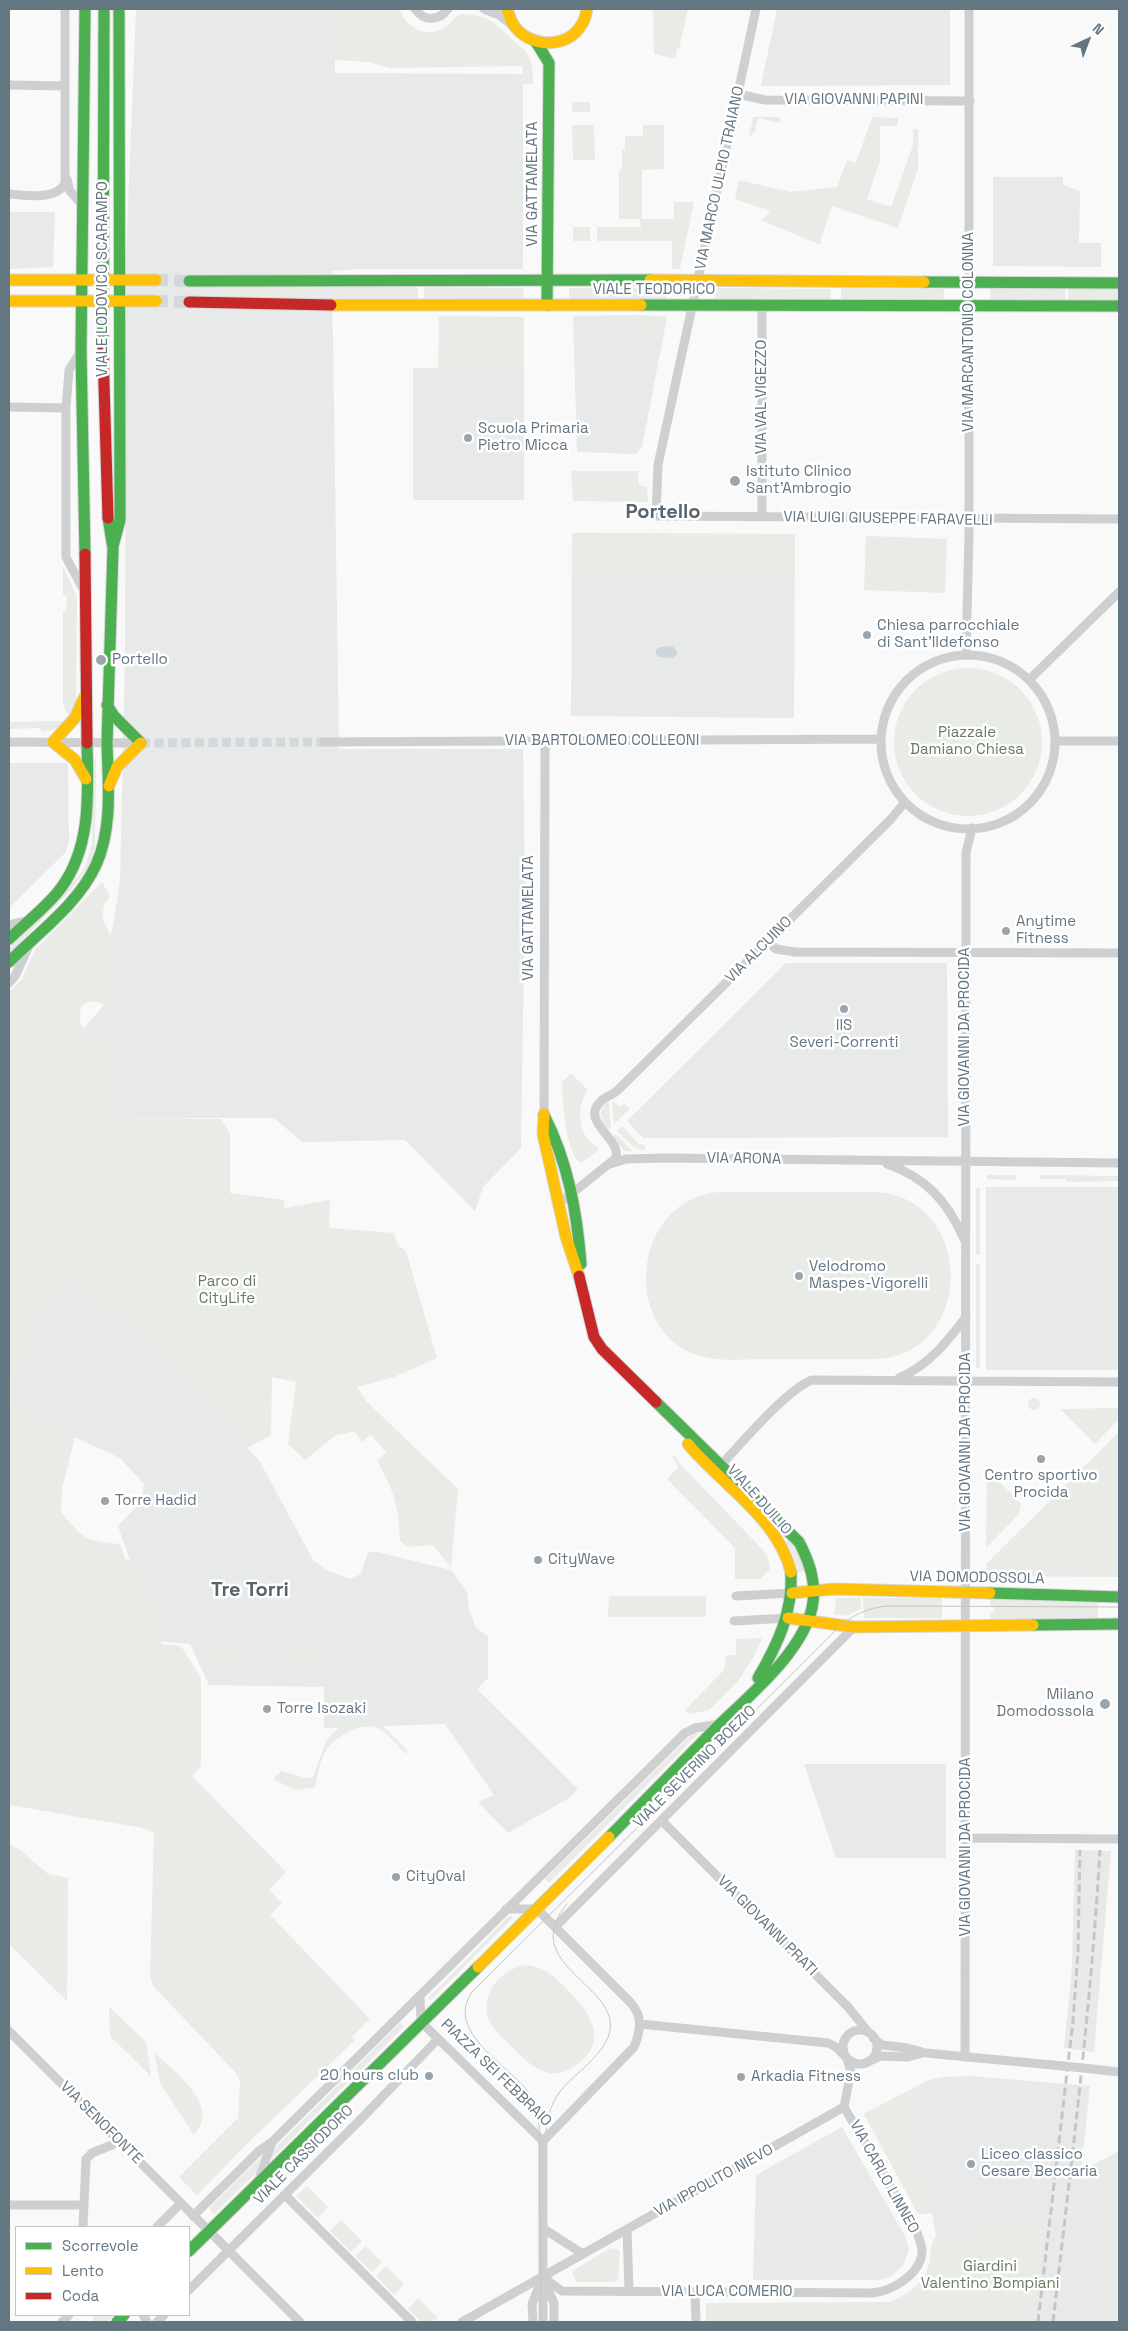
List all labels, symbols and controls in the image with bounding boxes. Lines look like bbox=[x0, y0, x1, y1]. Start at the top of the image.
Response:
north arrow bbox=[1063, 15, 1113, 65]
text: N bbox=[1089, 19, 1108, 39]
street label: VIA MARCO ULPIO TRAIANO bbox=[692, 85, 748, 271]
street label: VIA GIOVANNI PAPINI bbox=[785, 91, 923, 109]
street label: VIA GATTAMELATA bbox=[524, 121, 542, 247]
street label: VIALE LODOVICO SCARAMPO bbox=[94, 181, 112, 377]
street label: VIA MARCANTONIO COLONNA bbox=[960, 232, 978, 432]
street label: VIALE TEODORICO bbox=[593, 281, 715, 299]
street label: VIA VAL VIGEZZO bbox=[753, 340, 771, 454]
place label: Scuola Primaria Pietro Micca bbox=[478, 420, 589, 455]
marker: Scuola Primaria Pietro Micca bbox=[462, 432, 474, 444]
place label: Istituto Clinico Sant'Ambrogio bbox=[746, 463, 852, 498]
marker: Istituto Clinico Sant'Ambrogio bbox=[728, 474, 742, 488]
district label: Portello bbox=[625, 501, 701, 525]
street label: VIA LUIGI GIUSEPPE FARAVELLI bbox=[783, 508, 993, 530]
place label: Chiesa parrocchiale di Sant'Ildefonso bbox=[877, 617, 1019, 652]
marker: Chiesa parrocchiale di Sant'Ildefonso bbox=[861, 629, 873, 641]
place label: Portello bbox=[112, 651, 168, 669]
marker: Portello bbox=[94, 653, 108, 667]
park label: Piazzale Damiano Chiesa bbox=[910, 724, 1024, 759]
street label: VIA BARTOLOMEO COLLEONI bbox=[505, 732, 699, 750]
street label: VIA GATTAMELATA bbox=[520, 855, 538, 981]
street label: VIA ALCUINO bbox=[722, 913, 796, 987]
place label: Anytime Fitness bbox=[1016, 913, 1076, 948]
marker: Anytime Fitness bbox=[1000, 925, 1012, 937]
street label: VIA GIOVANNI DA PROCIDA bbox=[956, 947, 974, 1127]
marker: IIS Severi-Correnti bbox=[838, 1003, 850, 1015]
place label: IIS Severi-Correnti bbox=[790, 1017, 898, 1052]
street label: VIA ARONA bbox=[707, 1149, 781, 1169]
place label: Velodromo Maspes-Vigorelli bbox=[809, 1258, 928, 1293]
marker: Velodromo Maspes-Vigorelli bbox=[793, 1270, 805, 1282]
park label: Parco di CityLife bbox=[198, 1273, 256, 1308]
street label: VIA GIOVANNI DA PROCIDA bbox=[957, 1352, 975, 1532]
marker: Centro sportivo Procida bbox=[1035, 1453, 1047, 1465]
street label: VIALE DUILIO bbox=[723, 1461, 795, 1539]
place label: Centro sportivo Procida bbox=[984, 1467, 1098, 1502]
place label: Torre Hadid bbox=[115, 1492, 197, 1510]
marker: Torre Hadid bbox=[99, 1495, 111, 1507]
place label: CityWave bbox=[548, 1551, 615, 1569]
marker: CityWave bbox=[532, 1554, 544, 1566]
street label: VIA DOMODOSSOLA bbox=[909, 1568, 1045, 1588]
district label: Tre Torri bbox=[211, 1579, 289, 1603]
place label: Milano Domodossola bbox=[996, 1686, 1094, 1721]
marker: Milano Domodossola bbox=[1098, 1697, 1112, 1711]
place label: Torre Isozaki bbox=[277, 1700, 366, 1718]
street label: VIALE SEVERINO BOEZIO bbox=[630, 1702, 760, 1832]
marker: Torre Isozaki bbox=[261, 1703, 273, 1715]
street label: VIA GIOVANNI DA PROCIDA bbox=[957, 1757, 975, 1937]
place label: CityOval bbox=[406, 1868, 466, 1886]
marker: CityOval bbox=[390, 1871, 402, 1883]
street label: VIA GIOVANNI PRATI bbox=[713, 1872, 821, 1980]
street label: PIAZZA SEI FEBBRAIO bbox=[437, 2016, 555, 2130]
place label: 20 hours club bbox=[320, 2067, 419, 2085]
place label: Arkadia Fitness bbox=[751, 2068, 861, 2086]
marker: 20 hours club bbox=[423, 2070, 435, 2082]
marker: Arkadia Fitness bbox=[735, 2071, 747, 2083]
street label: VIA SENOFONTE bbox=[56, 2078, 146, 2168]
street label: VIALE CASSIODORO bbox=[251, 2102, 357, 2208]
street label: VIA CARLO LINNEO bbox=[845, 2117, 923, 2237]
street label: VIA IPPOLITO NIEVO bbox=[651, 2141, 777, 2221]
place label: Liceo classico Cesare Beccaria bbox=[981, 2146, 1097, 2181]
marker: Liceo classico Cesare Beccaria bbox=[965, 2158, 977, 2170]
legend bbox=[15, 2226, 190, 2316]
text: Scorrevole bbox=[62, 2236, 139, 2255]
park label: Giardini Valentino Bompiani bbox=[921, 2258, 1059, 2293]
text: Lento bbox=[62, 2261, 104, 2280]
street label: VIA LUCA COMERIO bbox=[661, 2283, 793, 2301]
text: Coda bbox=[62, 2286, 99, 2305]

